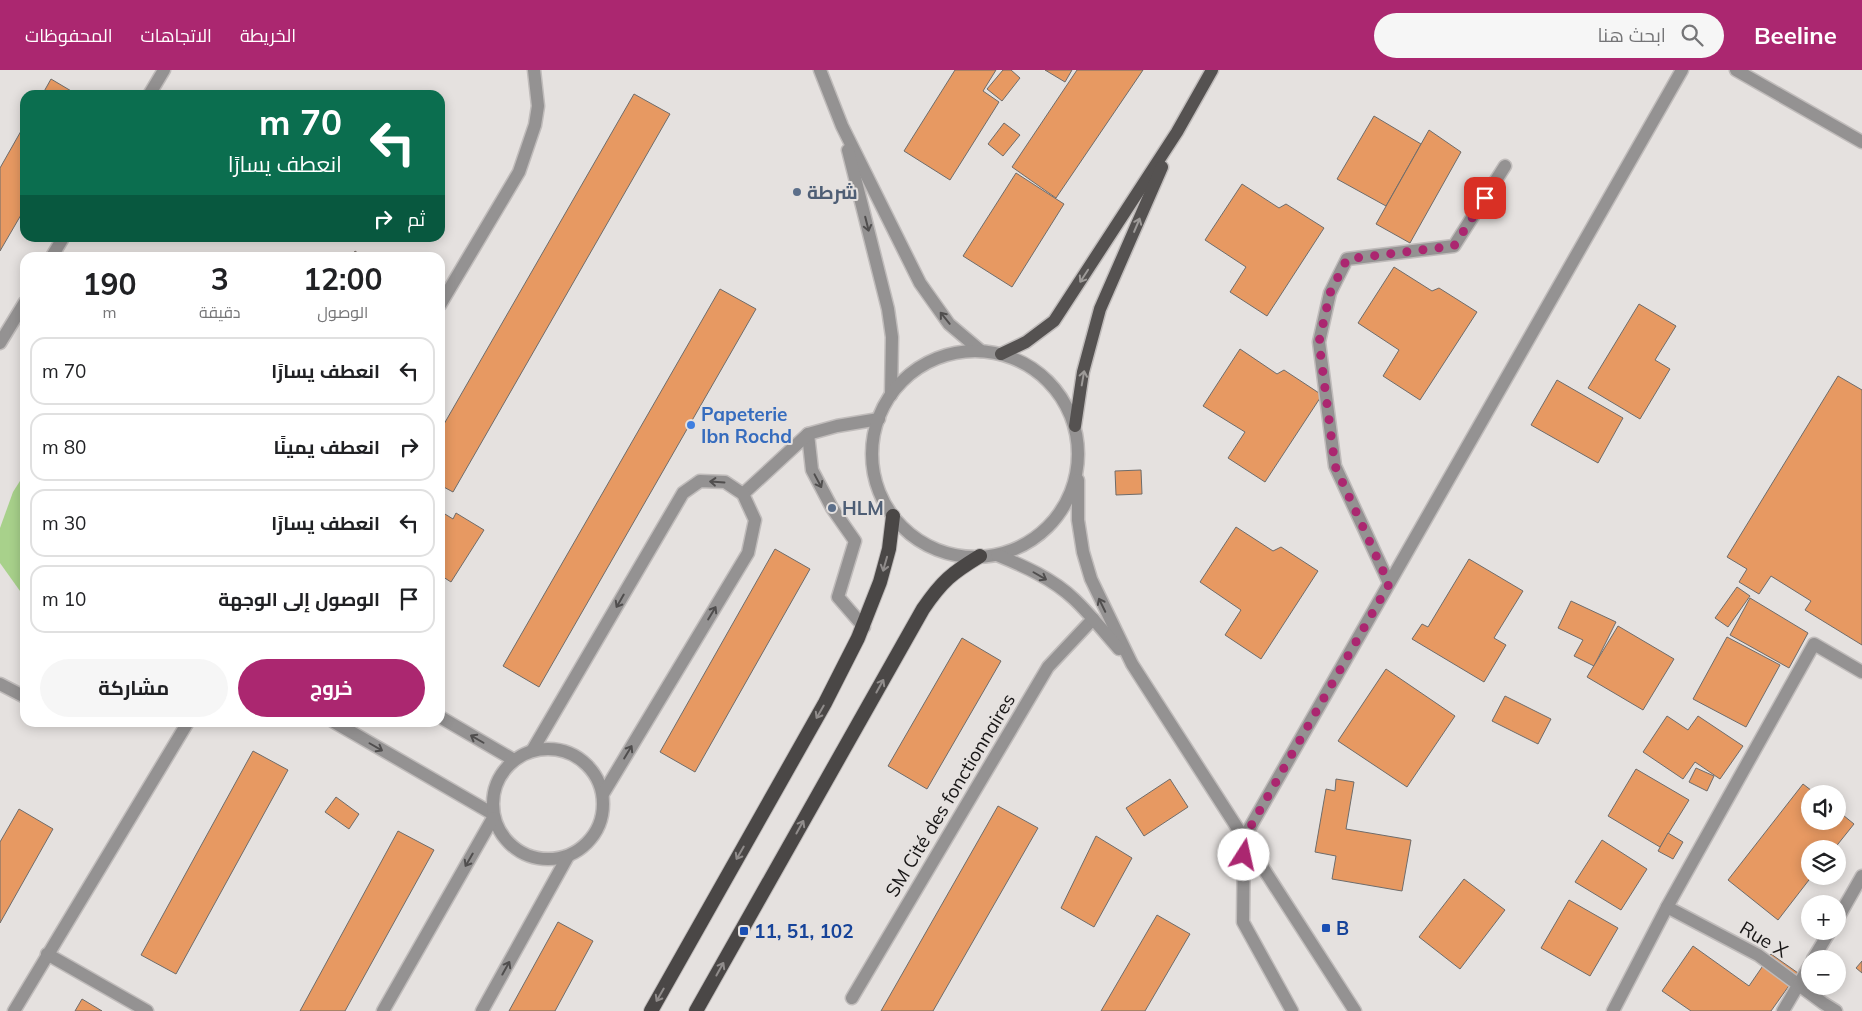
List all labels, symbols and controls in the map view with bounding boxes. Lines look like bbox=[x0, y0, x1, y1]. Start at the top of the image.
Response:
search box bbox=[1374, 13, 1724, 58]
text: Beeline bbox=[1754, 20, 1837, 50]
icon: search bbox=[1678, 21, 1706, 49]
text: ابحث هنا bbox=[1598, 23, 1666, 47]
text: المحفوظات bbox=[25, 24, 113, 47]
text: الاتجاهات bbox=[141, 24, 212, 47]
text: الخريطة bbox=[240, 24, 296, 47]
text: 70 m bbox=[259, 100, 342, 144]
icon: left bbox=[360, 110, 425, 175]
text: انعطف يسارًا bbox=[228, 150, 342, 178]
pin bbox=[1464, 177, 1506, 219]
place label: شرطة bbox=[807, 180, 858, 204]
icon: arrive bbox=[1471, 184, 1499, 212]
marker: شرطة bbox=[791, 186, 803, 198]
icon: right bbox=[369, 205, 397, 233]
text: ثم bbox=[407, 207, 425, 231]
one-way arrow bbox=[863, 216, 872, 232]
one-way arrow bbox=[1132, 218, 1142, 233]
text: 3 bbox=[211, 260, 229, 298]
text: 12:00 bbox=[303, 260, 383, 298]
text: 190 bbox=[83, 265, 137, 303]
one-way arrow bbox=[1079, 268, 1089, 282]
text: m bbox=[102, 302, 117, 322]
text: دقيقة bbox=[199, 302, 241, 322]
text: الوصول bbox=[317, 302, 368, 322]
one-way arrow bbox=[939, 311, 950, 324]
icon: left bbox=[395, 357, 423, 385]
text: 70 m bbox=[42, 359, 86, 383]
text: انعطف يسارًا bbox=[271, 359, 380, 383]
one-way arrow bbox=[1078, 370, 1088, 386]
place label: Papeterie Ibn Rochd bbox=[701, 402, 792, 448]
marker: Papeterie Ibn Rochd bbox=[685, 419, 697, 431]
icon: right bbox=[395, 433, 423, 461]
text: 80 m bbox=[42, 435, 86, 459]
text: انعطف يمينًا bbox=[274, 435, 380, 459]
one-way arrow bbox=[813, 474, 823, 489]
one-way arrow bbox=[709, 477, 725, 486]
place label: HLM bbox=[842, 496, 884, 520]
marker: HLM bbox=[826, 502, 838, 514]
icon: left bbox=[395, 509, 423, 537]
text: 30 m bbox=[42, 511, 86, 535]
text: انعطف يسارًا bbox=[271, 511, 380, 535]
one-way arrow bbox=[880, 555, 889, 571]
one-way arrow bbox=[1033, 572, 1047, 582]
icon: arrive bbox=[395, 585, 423, 613]
text: 10 m bbox=[42, 587, 86, 611]
text: الوصول إلى الوجهة bbox=[218, 587, 380, 611]
one-way arrow bbox=[614, 593, 624, 607]
one-way arrow bbox=[1097, 598, 1107, 613]
one-way arrow bbox=[707, 607, 717, 621]
button: مشاركة bbox=[40, 659, 228, 717]
button: خروج bbox=[238, 659, 425, 717]
one-way arrow bbox=[875, 678, 885, 693]
street label: SM Cité des fonctionnaires bbox=[880, 689, 1020, 901]
one-way arrow bbox=[815, 704, 824, 719]
one-way arrow bbox=[470, 733, 484, 743]
one-way arrow bbox=[369, 742, 383, 752]
one-way arrow bbox=[623, 746, 633, 760]
map controls bbox=[1801, 785, 1846, 995]
button: sound bbox=[1801, 785, 1846, 830]
one-way arrow bbox=[795, 820, 805, 835]
position arrow bbox=[1217, 828, 1269, 880]
button: layers bbox=[1801, 840, 1846, 885]
one-way arrow bbox=[735, 846, 745, 861]
one-way arrow bbox=[464, 852, 473, 867]
button: + bbox=[1801, 895, 1846, 940]
street label: Rue X bbox=[1736, 915, 1793, 963]
place label: B bbox=[1336, 916, 1349, 940]
place label: 11, 51, 102 bbox=[754, 919, 854, 943]
marker: B bbox=[1320, 922, 1332, 934]
marker: 11, 51, 102 bbox=[738, 925, 750, 937]
button: − bbox=[1801, 950, 1846, 995]
one-way arrow bbox=[715, 961, 725, 976]
one-way arrow bbox=[501, 962, 511, 976]
one-way arrow bbox=[654, 987, 664, 1001]

